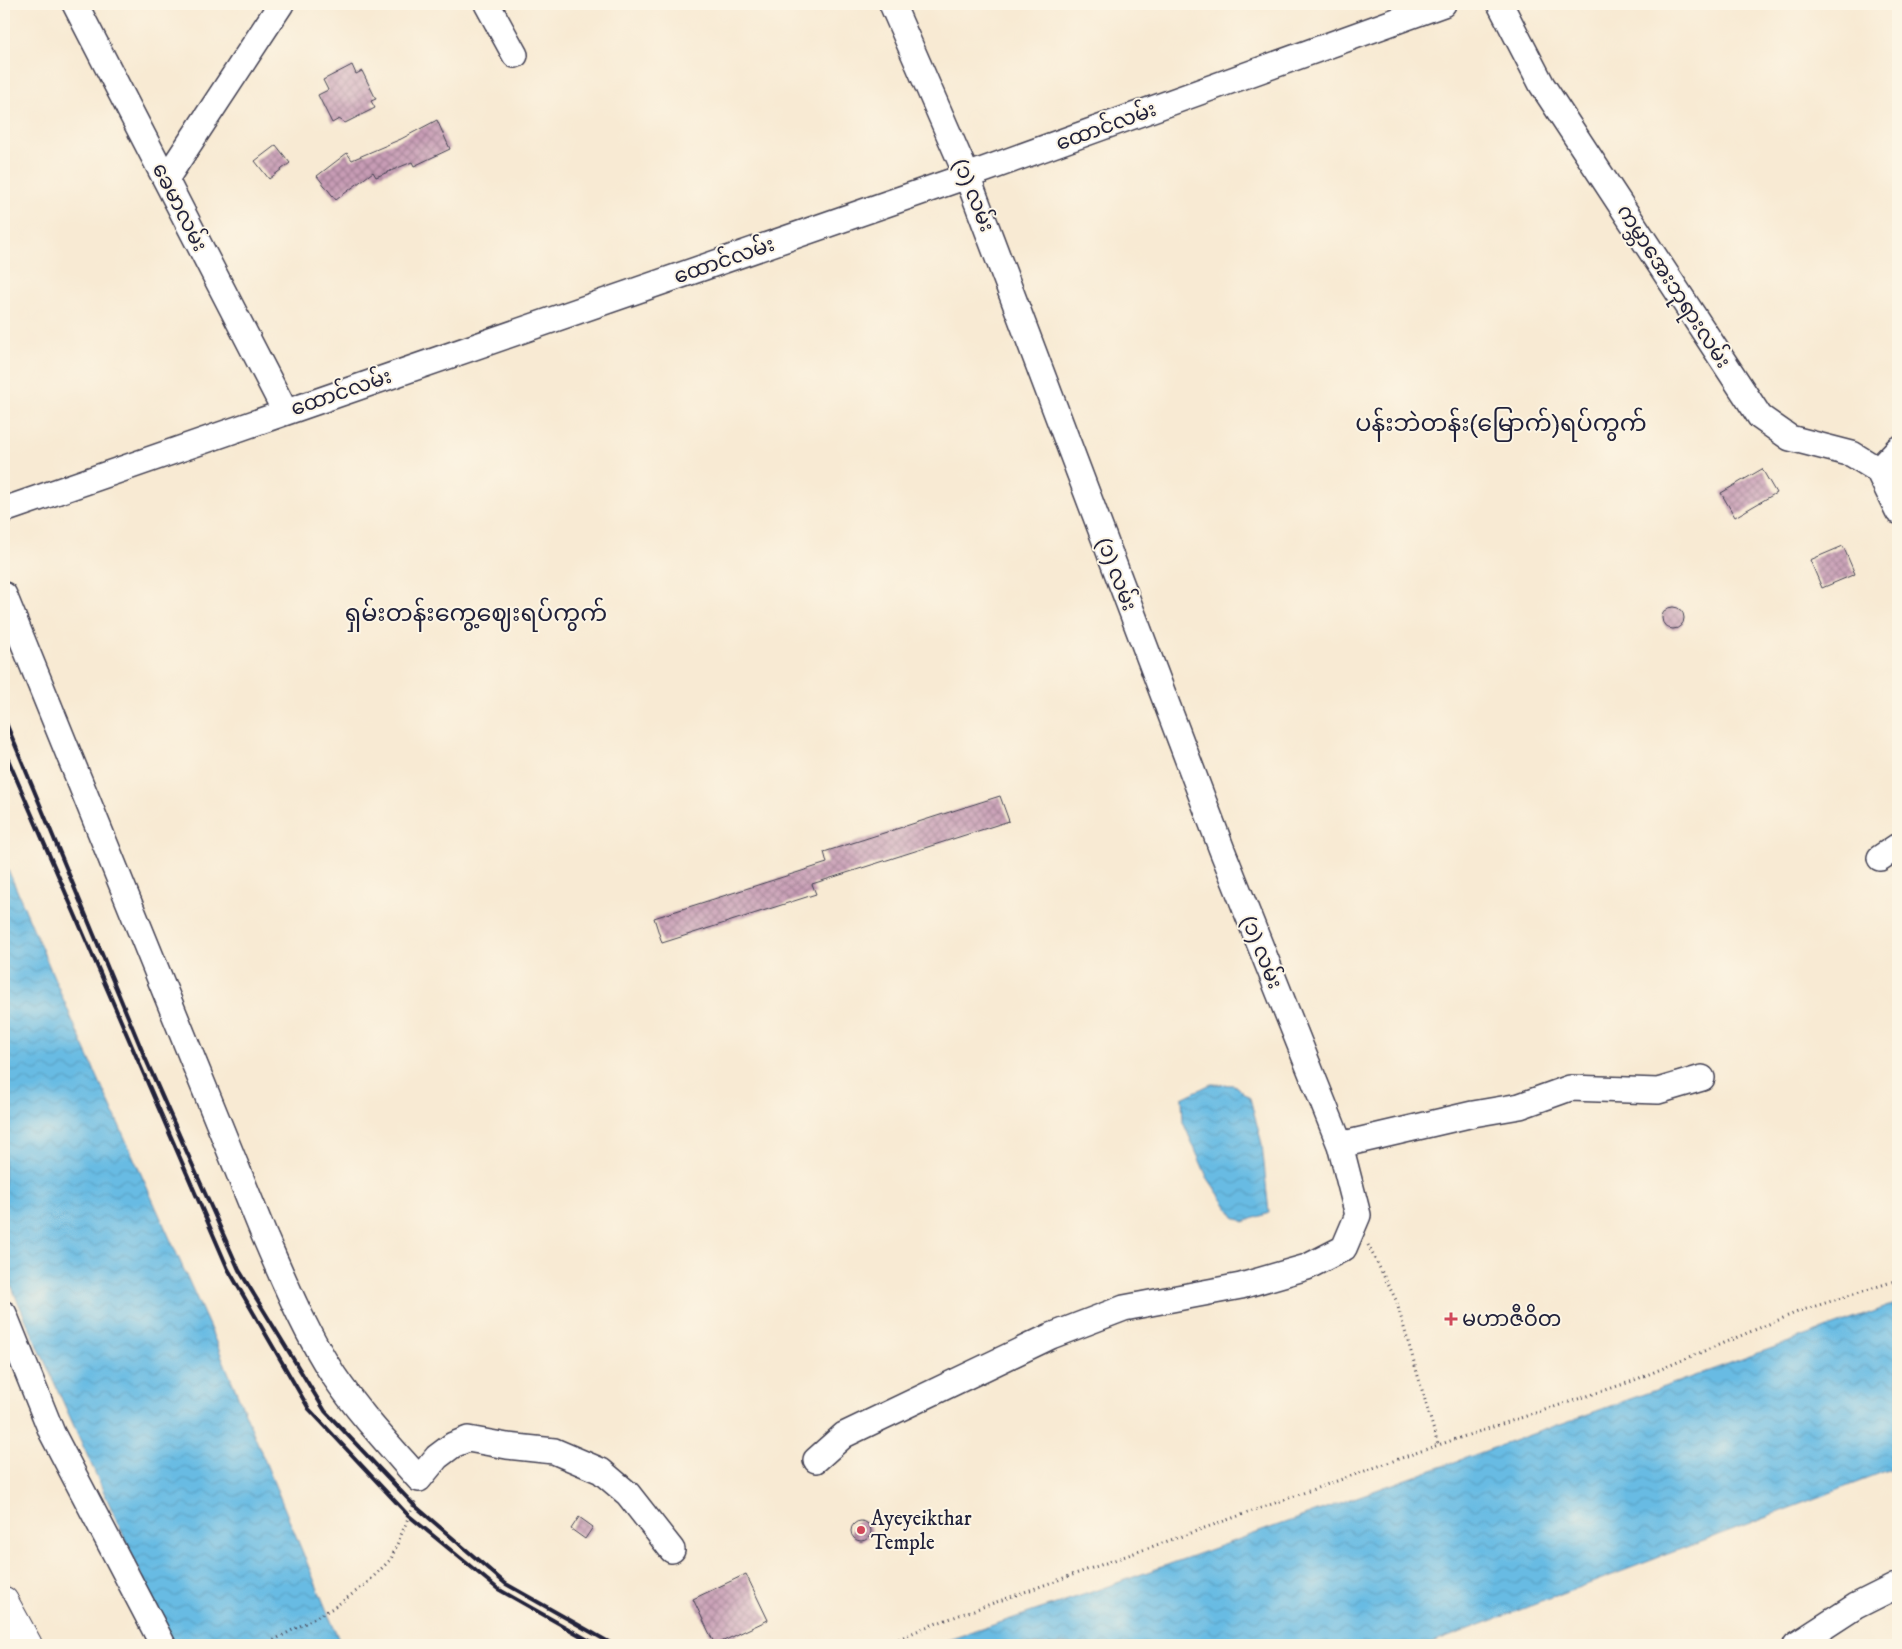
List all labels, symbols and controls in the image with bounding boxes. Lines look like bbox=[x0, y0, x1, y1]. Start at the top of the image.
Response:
street label: ထောင်လမ်း bbox=[1051, 93, 1160, 157]
street label: (၁) လမ်း bbox=[947, 153, 1003, 236]
street label: ခေမာလမ်း bbox=[146, 157, 216, 256]
street label: ကမ္ဘာအေးဘုရားလမ်း bbox=[1608, 198, 1739, 375]
street label: ထောင်လမ်း bbox=[669, 228, 778, 290]
street label: ထောင်လမ်း bbox=[286, 360, 395, 422]
district label: ပန်းဘဲတန်း(မြောက်)ရပ်ကွက် bbox=[1355, 407, 1647, 442]
street label: (၁) လမ်း bbox=[1090, 532, 1146, 615]
district label: ရှမ်းတန်းကွေ့ဈေးရပ်ကွက် bbox=[345, 597, 607, 632]
street label: (၁) လမ်း bbox=[1235, 910, 1291, 993]
place label: မဟာဇီဝိတ bbox=[1462, 1303, 1561, 1333]
marker: မဟာဇီဝိတ bbox=[1444, 1312, 1458, 1326]
place label: Ayeyeikthar Temple bbox=[871, 1506, 972, 1556]
marker: Ayeyeikthar Temple bbox=[855, 1524, 867, 1536]

